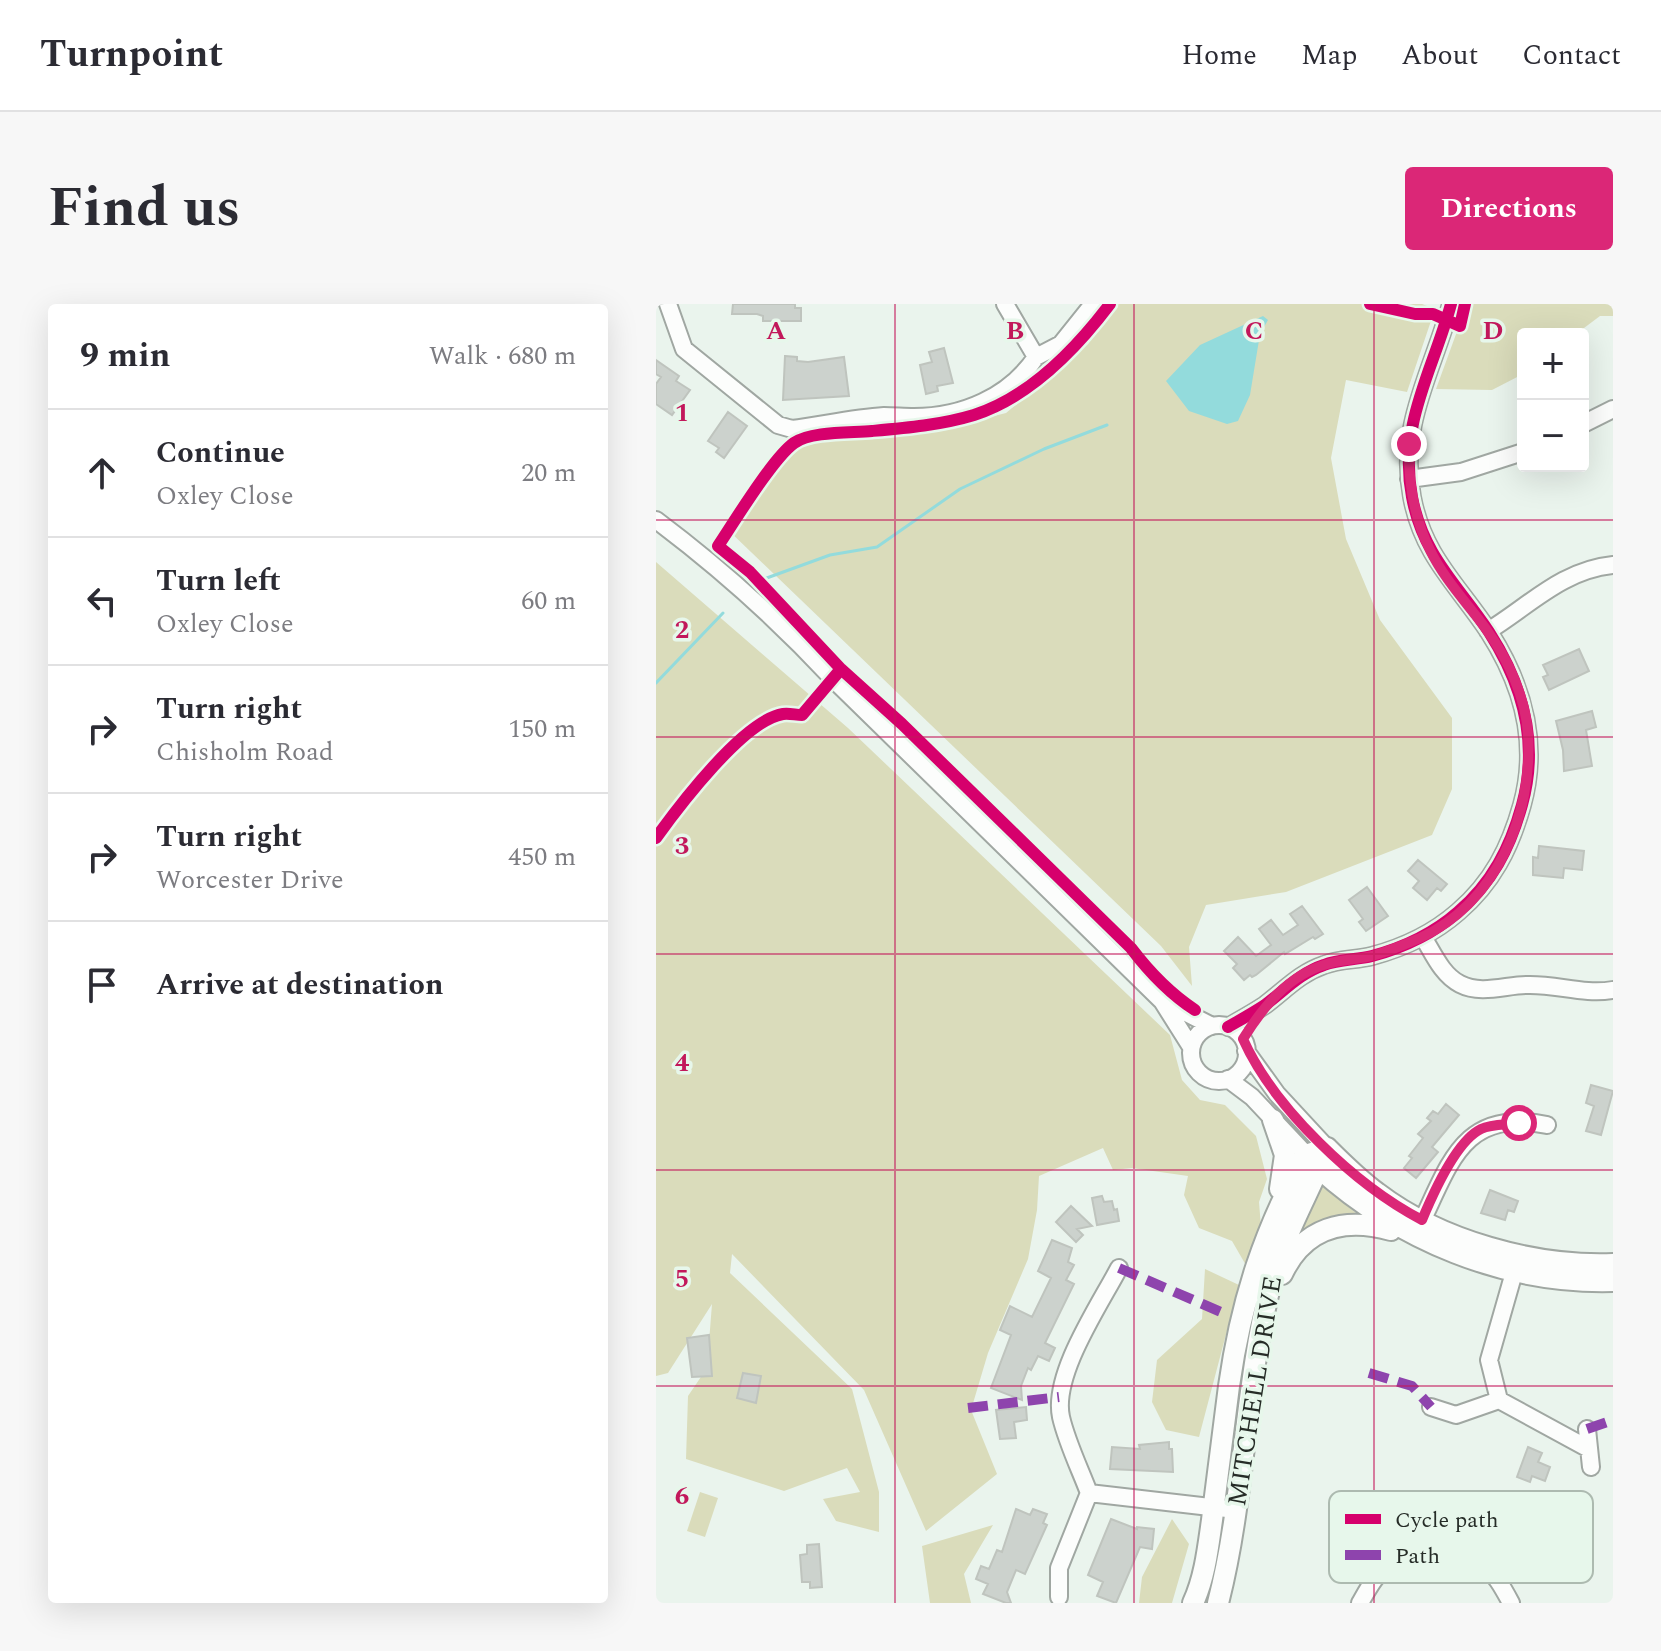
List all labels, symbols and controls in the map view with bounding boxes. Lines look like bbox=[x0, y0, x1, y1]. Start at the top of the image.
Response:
text: Turnpoint bbox=[40, 26, 223, 84]
text: Home bbox=[1181, 34, 1257, 77]
text: Map bbox=[1301, 34, 1357, 77]
text: About bbox=[1401, 34, 1478, 77]
text: Contact bbox=[1522, 34, 1621, 77]
text: Find us bbox=[48, 166, 241, 251]
button: Directions bbox=[1405, 167, 1613, 250]
text: A bbox=[766, 311, 786, 351]
text: B bbox=[1006, 311, 1024, 351]
text: C bbox=[1245, 311, 1263, 351]
text: D bbox=[1483, 311, 1503, 351]
map controls bbox=[1517, 328, 1589, 472]
button: + bbox=[1517, 328, 1589, 400]
text: 9 min bbox=[80, 330, 170, 382]
text: Walk · 680 m bbox=[429, 336, 576, 376]
text: 1 bbox=[675, 393, 689, 433]
button: − bbox=[1517, 400, 1589, 472]
route end bbox=[1391, 426, 1427, 462]
text: Continue bbox=[156, 430, 285, 476]
icon: ahead bbox=[80, 451, 124, 495]
text: 20 m bbox=[521, 453, 576, 493]
text: Oxley Close bbox=[156, 476, 293, 516]
text: Turn left bbox=[156, 558, 281, 604]
icon: left bbox=[80, 579, 124, 623]
text: 60 m bbox=[521, 581, 576, 621]
text: Oxley Close bbox=[156, 604, 293, 644]
text: 2 bbox=[675, 610, 689, 650]
text: Turn right bbox=[156, 686, 302, 732]
icon: right bbox=[80, 707, 124, 751]
text: 150 m bbox=[508, 709, 576, 749]
text: Chisholm Road bbox=[156, 732, 334, 772]
text: Turn right bbox=[156, 814, 302, 860]
text: 3 bbox=[675, 826, 689, 866]
icon: right bbox=[80, 835, 124, 879]
text: 450 m bbox=[508, 837, 576, 877]
text: Worcester Drive bbox=[156, 860, 344, 900]
text: Arrive at destination bbox=[156, 962, 443, 1008]
icon: arrive bbox=[80, 963, 124, 1007]
text: 4 bbox=[675, 1043, 690, 1083]
route start bbox=[1501, 1105, 1537, 1141]
text: 5 bbox=[675, 1259, 689, 1299]
street label: MITCHELL DRIVE bbox=[1217, 1273, 1293, 1509]
text: 6 bbox=[675, 1476, 689, 1516]
legend bbox=[1329, 1491, 1593, 1583]
text: Cycle path bbox=[1395, 1504, 1499, 1537]
text: Path bbox=[1395, 1540, 1440, 1573]

